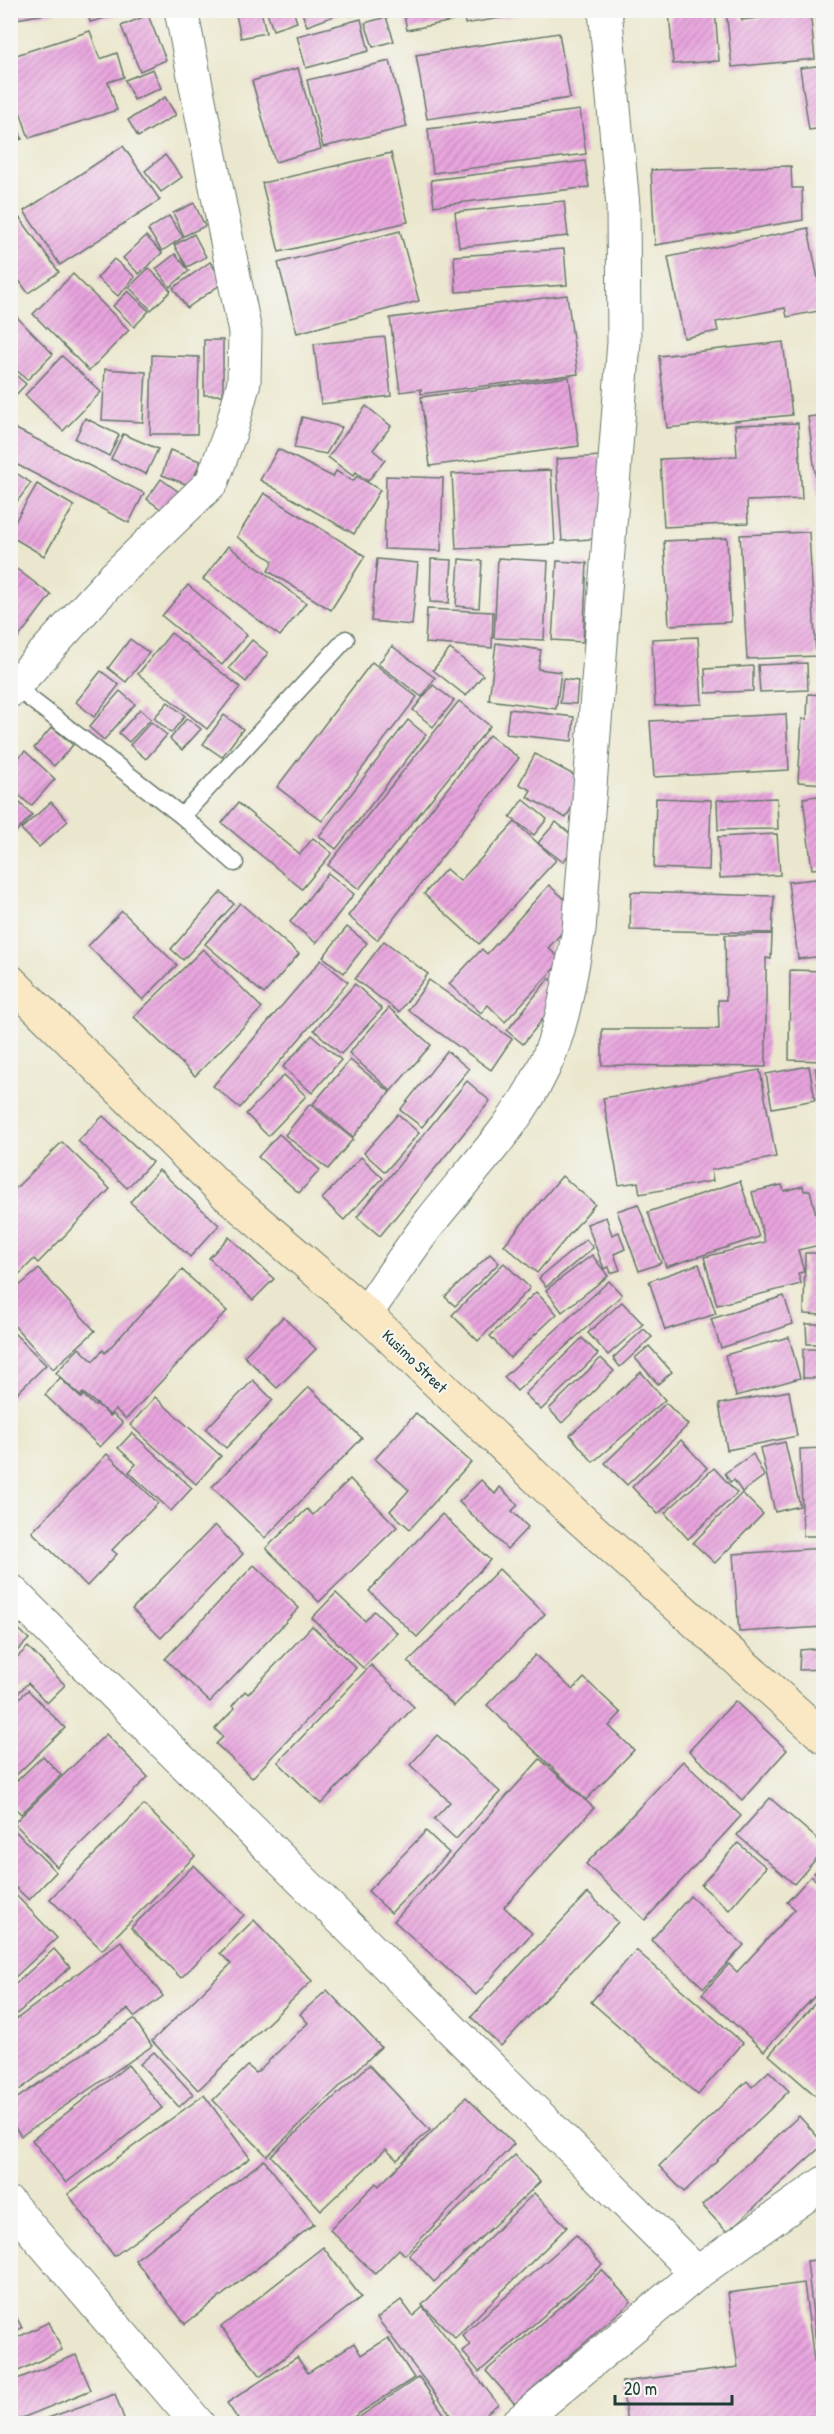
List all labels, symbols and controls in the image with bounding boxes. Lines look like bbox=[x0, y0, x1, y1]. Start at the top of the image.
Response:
street label: Kusimo Street bbox=[378, 1324, 453, 1398]
scale bar bbox=[615, 2368, 732, 2406]
text: 20 m bbox=[624, 2376, 657, 2401]

